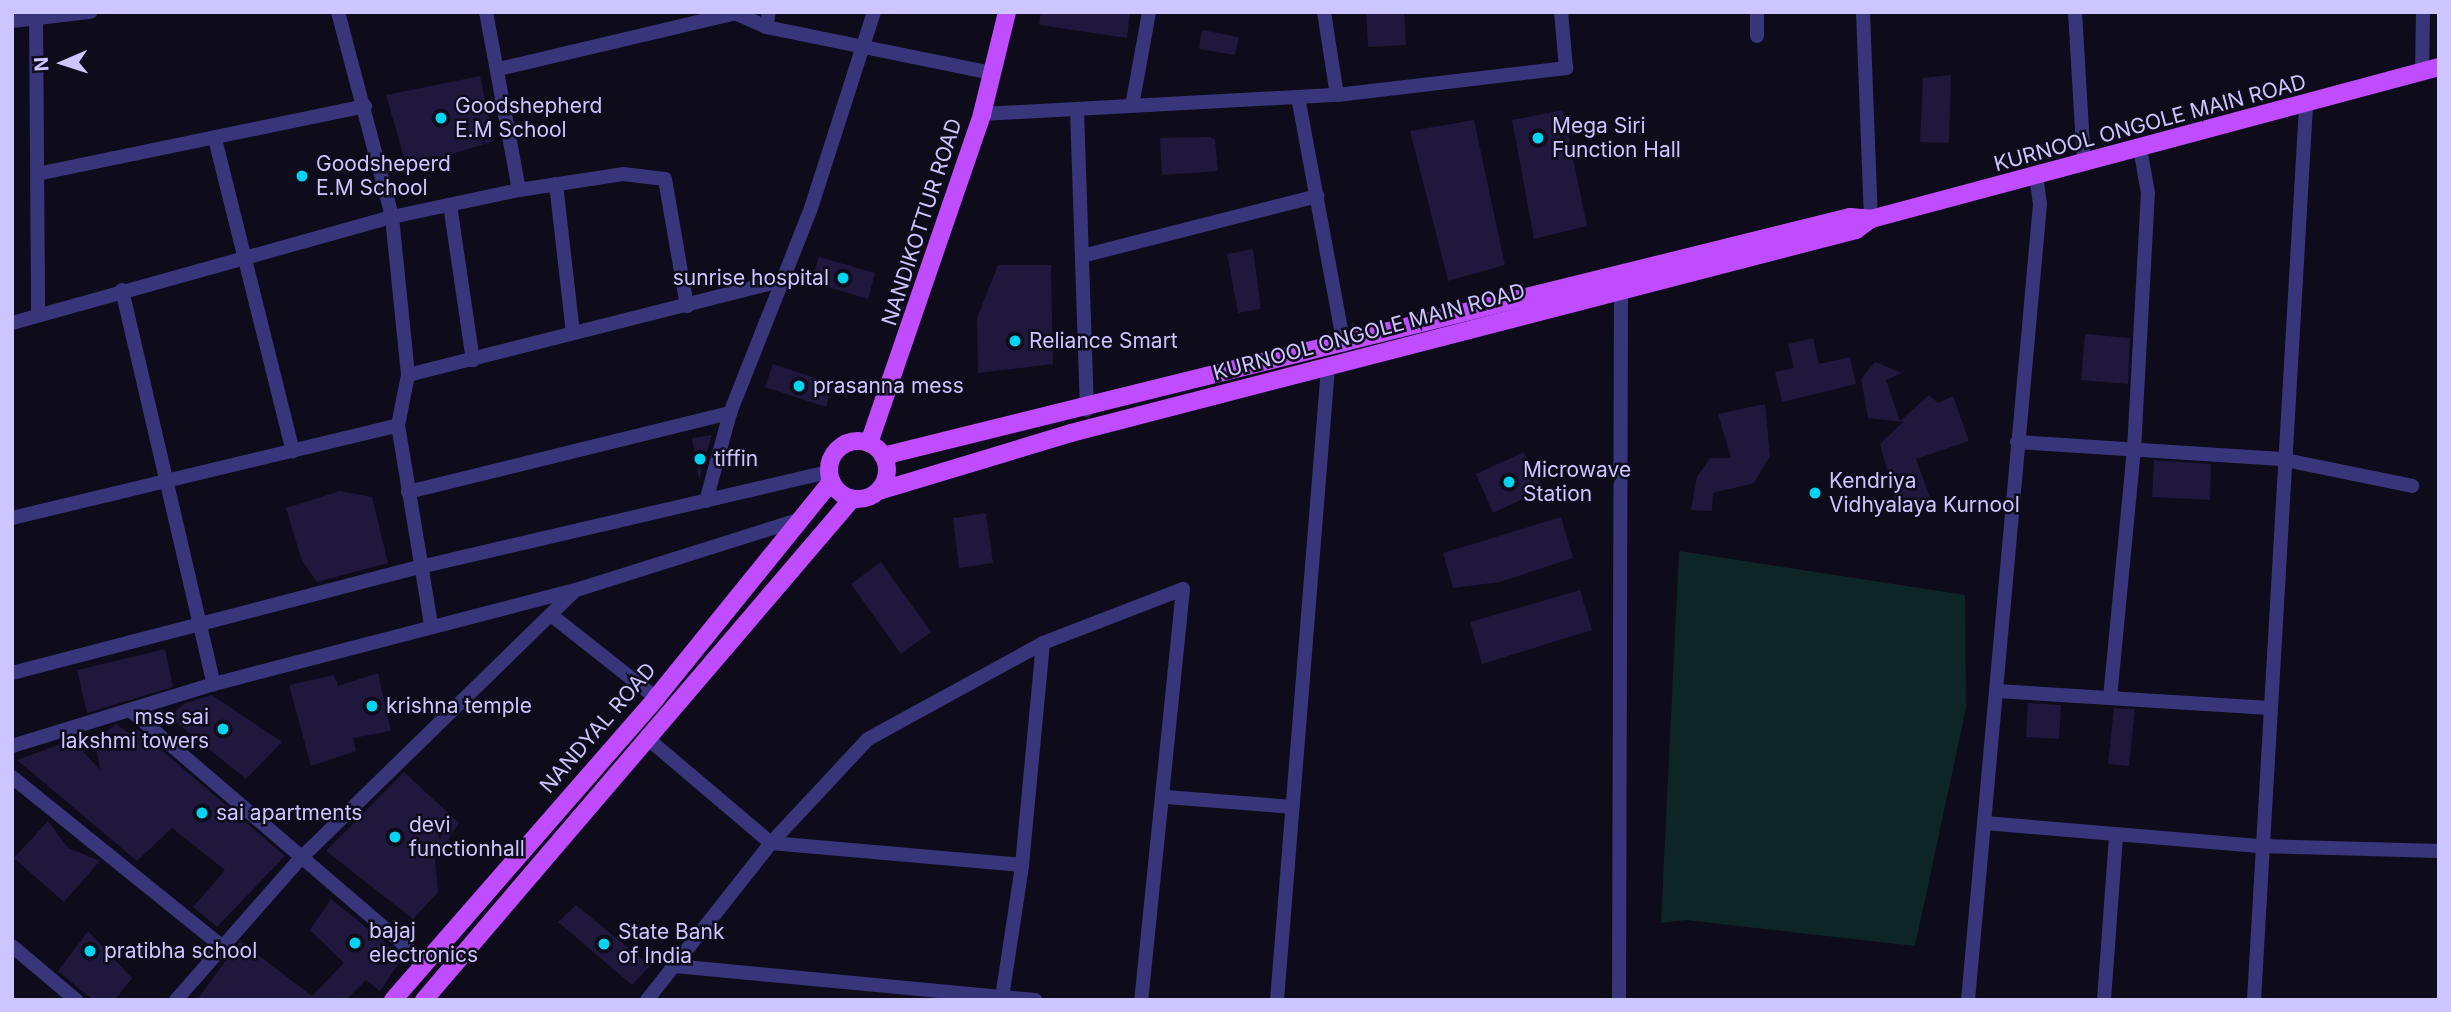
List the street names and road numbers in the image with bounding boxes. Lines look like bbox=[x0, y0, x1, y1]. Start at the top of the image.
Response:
street label: KURNOOL ONGOLE MAIN ROAD bbox=[1991, 69, 2309, 177]
street label: NANDIKOTTUR ROAD bbox=[877, 115, 967, 329]
street label: KURNOOL ONGOLE MAIN ROAD bbox=[1210, 278, 1528, 386]
street label: NANDYAL ROAD bbox=[535, 658, 661, 798]

